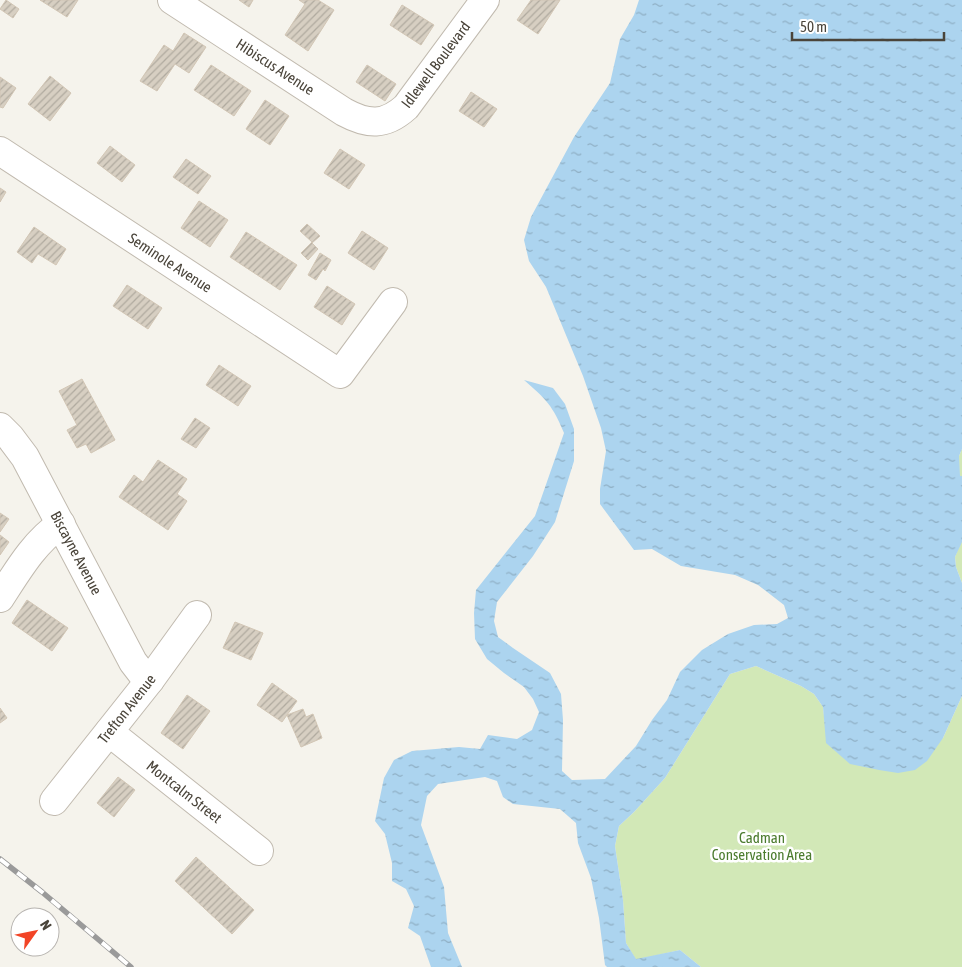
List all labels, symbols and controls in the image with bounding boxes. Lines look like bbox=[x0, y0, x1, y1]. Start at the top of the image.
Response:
scale bar bbox=[792, 10, 944, 42]
street label: Idlewell Boulevard bbox=[398, 18, 474, 111]
text: 50 m bbox=[800, 18, 827, 35]
street label: Hibiscus Avenue bbox=[233, 35, 318, 98]
street label: Seminole Avenue bbox=[125, 229, 215, 296]
street label: Biscayne Avenue bbox=[47, 508, 106, 598]
street label: Trefton Avenue bbox=[94, 671, 159, 747]
street label: Montcalm Street bbox=[143, 757, 225, 826]
park label: Cadman Conservation Area bbox=[712, 829, 812, 863]
north arrow bbox=[10, 907, 60, 957]
text: N bbox=[37, 917, 55, 933]

